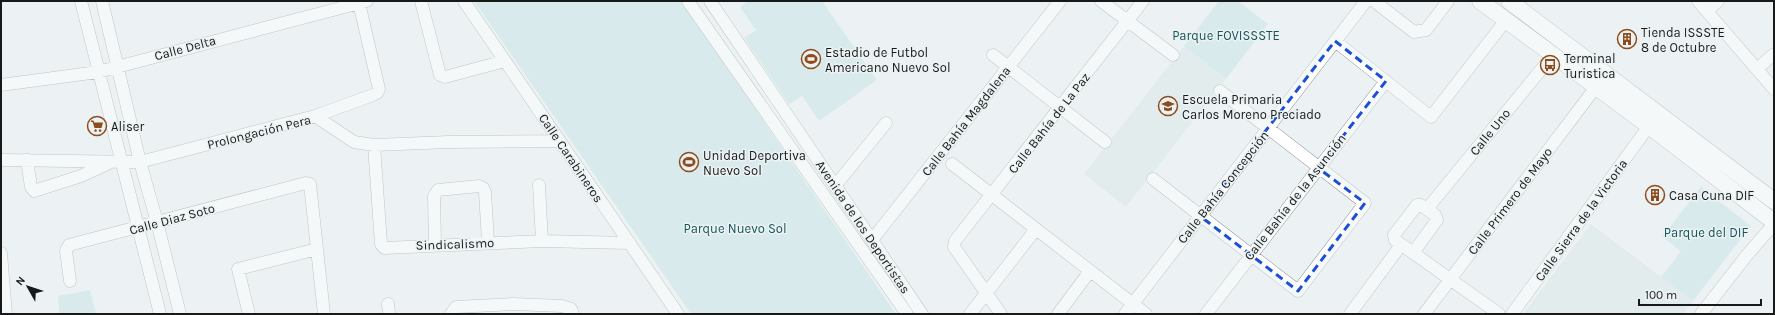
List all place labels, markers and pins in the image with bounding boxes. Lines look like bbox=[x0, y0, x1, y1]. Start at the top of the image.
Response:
place label: Tienda ISSSTE 8 de Octubre bbox=[1641, 25, 1725, 55]
building icon: Tienda ISSSTE 8 de Octubre bbox=[1616, 28, 1638, 50]
place label: Estadio de Futbol Americano Nuevo Sol bbox=[825, 45, 951, 75]
sports icon: Estadio de Futbol Americano Nuevo Sol bbox=[800, 48, 822, 70]
place label: Terminal Turistica bbox=[1564, 51, 1616, 81]
bus stop icon: Terminal Turistica bbox=[1539, 54, 1561, 76]
place label: Escuela Primaria Carlos Moreno Preciado bbox=[1182, 92, 1321, 122]
school or university icon: Escuela Primaria Carlos Moreno Preciado bbox=[1157, 95, 1179, 117]
supermarket icon: Aliser bbox=[86, 115, 108, 137]
place label: Aliser bbox=[111, 119, 144, 134]
place label: Unidad Deportiva Nuevo Sol bbox=[703, 148, 806, 178]
sports icon: Unidad Deportiva Nuevo Sol bbox=[678, 151, 700, 173]
building icon: Casa Cuna DIF bbox=[1644, 184, 1666, 206]
place label: Casa Cuna DIF bbox=[1669, 188, 1754, 203]

